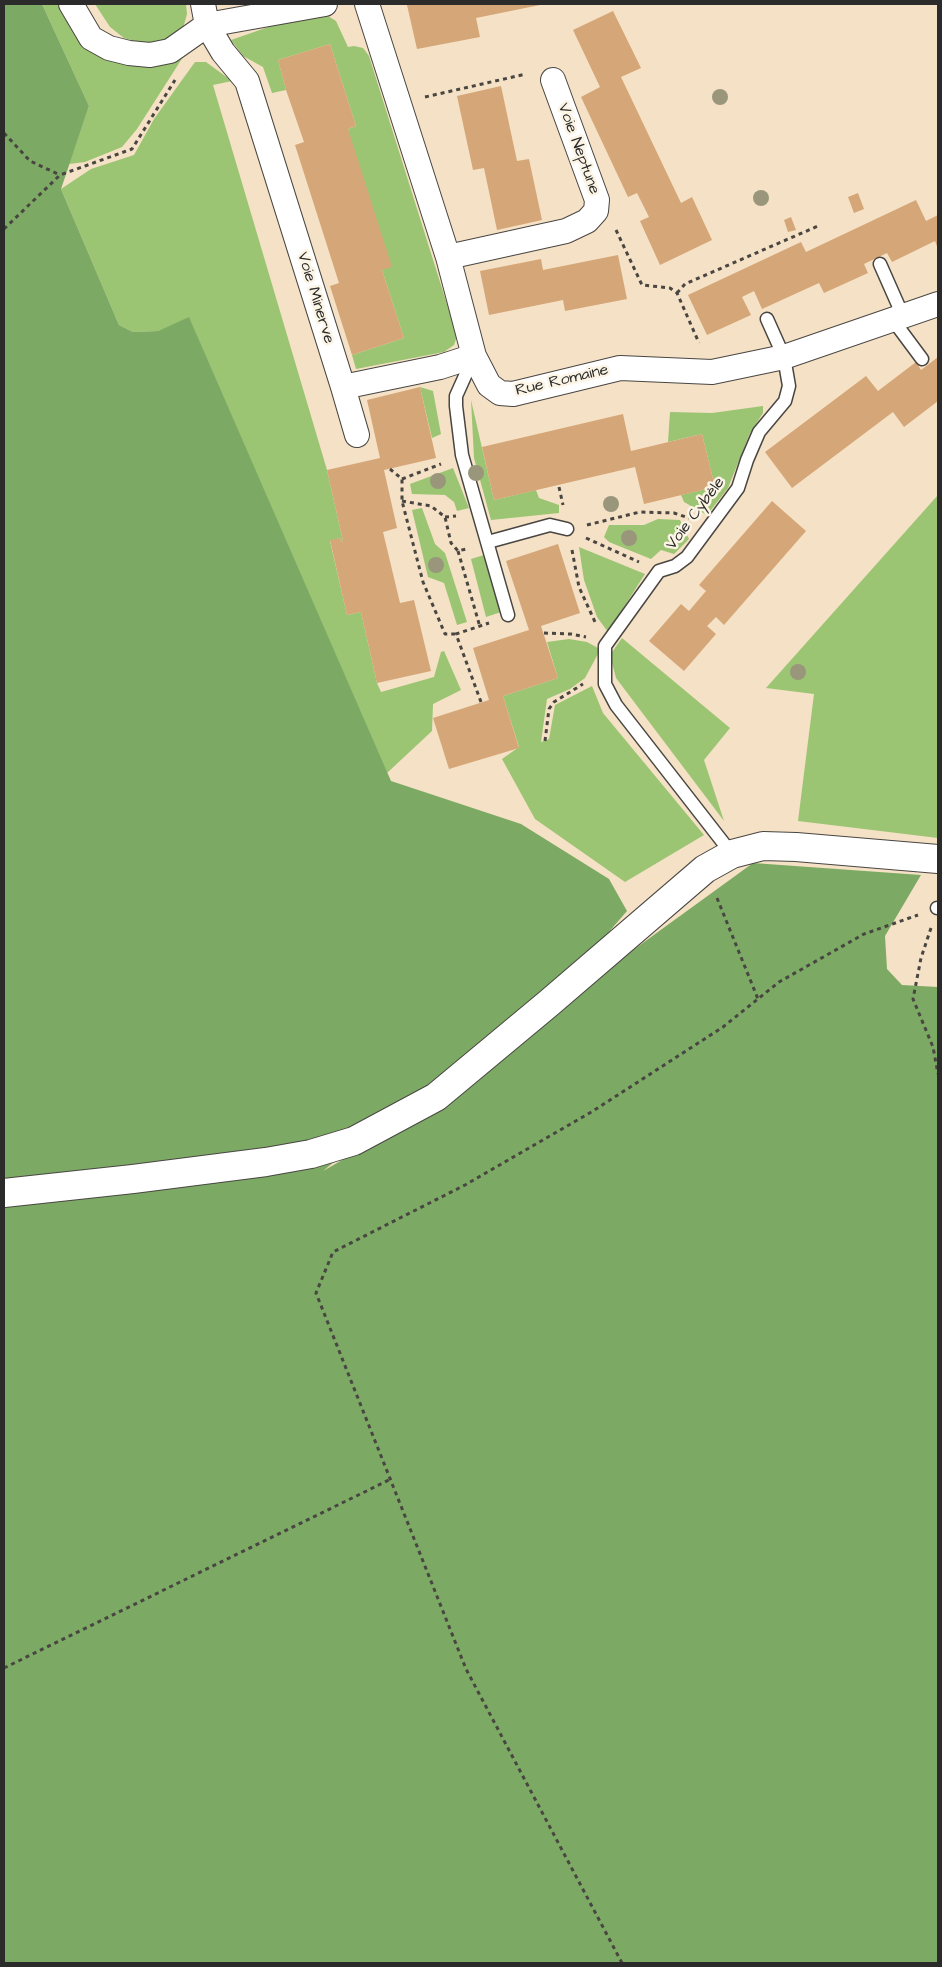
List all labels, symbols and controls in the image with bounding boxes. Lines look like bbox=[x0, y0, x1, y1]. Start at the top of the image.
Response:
street label: Voie Neptune bbox=[553, 101, 603, 197]
street label: Voie Minerve bbox=[292, 250, 338, 346]
street label: Rue Romaine bbox=[514, 361, 610, 401]
street label: Voie Cybèle bbox=[663, 474, 729, 554]

